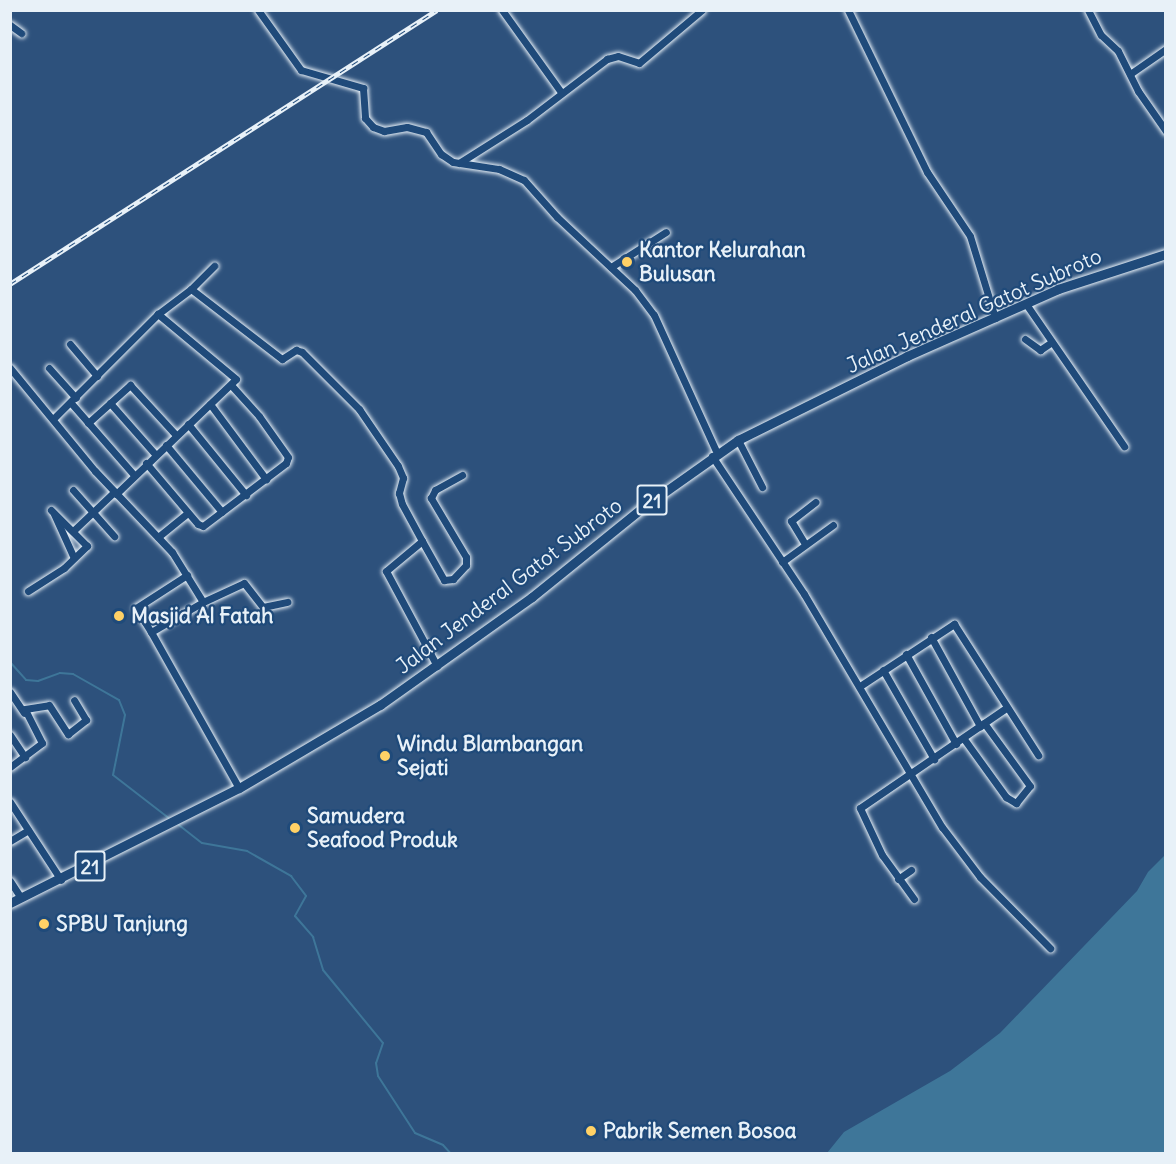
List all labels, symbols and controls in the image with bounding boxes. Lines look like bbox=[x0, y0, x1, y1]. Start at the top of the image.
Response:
place label: Kantor Kelurahan Bulusan bbox=[639, 237, 806, 287]
street label: Jalan Jenderal Gatot Subroto bbox=[843, 243, 1105, 379]
marker: Kantor Kelurahan Bulusan bbox=[620, 255, 634, 269]
road number: 21 bbox=[636, 483, 668, 517]
street label: Jalan Jenderal Gatot Subroto bbox=[391, 493, 627, 679]
place label: Masjid Al Fatah bbox=[131, 603, 273, 629]
marker: Masjid Al Fatah bbox=[112, 609, 126, 623]
place label: Windu Blambangan Sejati bbox=[397, 731, 583, 781]
marker: Windu Blambangan Sejati bbox=[378, 749, 392, 763]
place label: Samudera Seafood Produk bbox=[307, 803, 458, 853]
marker: Samudera Seafood Produk bbox=[288, 821, 302, 835]
road number: 21 bbox=[74, 849, 106, 883]
place label: SPBU Tanjung bbox=[56, 911, 188, 937]
marker: SPBU Tanjung bbox=[37, 917, 51, 931]
place label: Pabrik Semen Bosoa bbox=[603, 1118, 796, 1144]
marker: Pabrik Semen Bosoa bbox=[584, 1124, 598, 1138]

